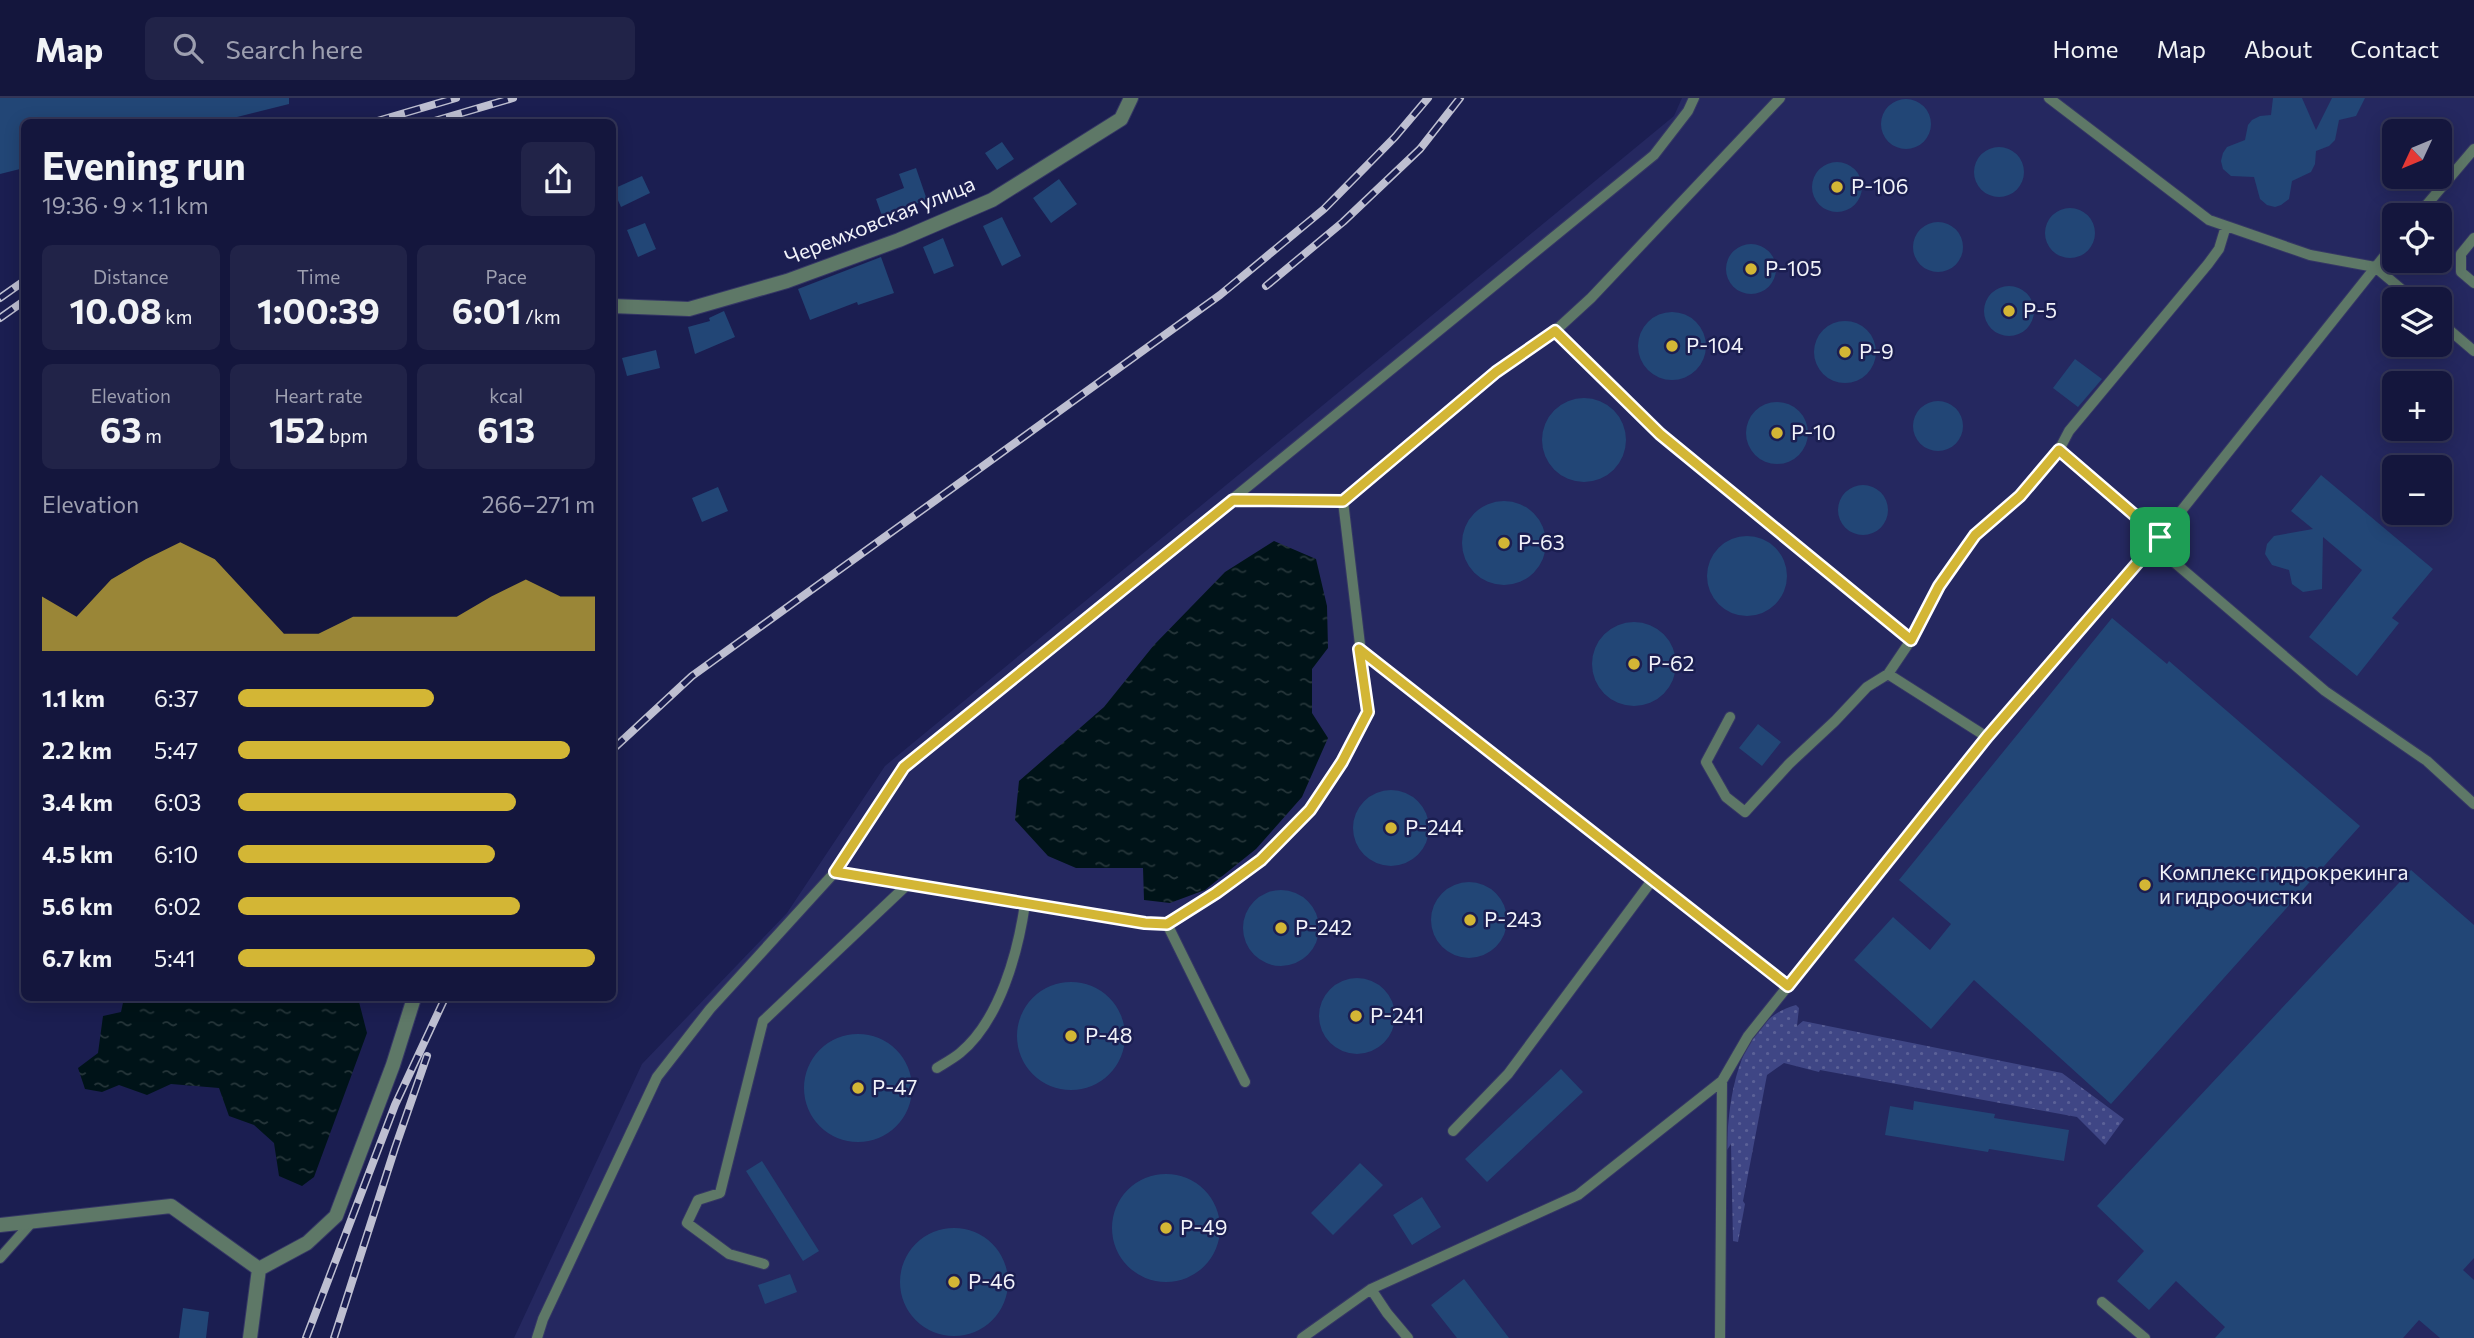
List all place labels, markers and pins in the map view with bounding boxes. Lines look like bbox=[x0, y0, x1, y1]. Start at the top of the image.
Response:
place label: Р-106 bbox=[1851, 173, 1908, 198]
marker: Р-106 bbox=[1829, 179, 1845, 195]
place label: Р-105 bbox=[1765, 255, 1822, 280]
marker: Р-105 bbox=[1743, 261, 1759, 277]
place label: Р-5 bbox=[2023, 297, 2057, 322]
marker: Р-5 bbox=[2001, 303, 2017, 319]
place label: Р-104 bbox=[1686, 332, 1744, 357]
marker: Р-104 bbox=[1664, 338, 1680, 354]
place label: Р-9 bbox=[1859, 338, 1894, 363]
marker: Р-9 bbox=[1837, 344, 1853, 360]
place label: Р-10 bbox=[1791, 419, 1836, 444]
marker: Р-10 bbox=[1769, 425, 1785, 441]
pin bbox=[2130, 507, 2190, 567]
place label: Р-63 bbox=[1518, 529, 1565, 554]
marker: Р-63 bbox=[1496, 535, 1512, 551]
place label: Р-62 bbox=[1648, 650, 1694, 675]
marker: Р-62 bbox=[1626, 656, 1642, 672]
place label: Р-244 bbox=[1405, 814, 1464, 839]
marker: Р-244 bbox=[1383, 820, 1399, 836]
place label: Комплекс гидрокрекинга и гидроочистки bbox=[2159, 859, 2408, 908]
marker: Комплекс гидрокрекинга и гидроочистки bbox=[2137, 877, 2153, 893]
place label: Р-243 bbox=[1484, 906, 1542, 931]
marker: Р-243 bbox=[1462, 912, 1478, 928]
place label: Р-242 bbox=[1295, 914, 1352, 939]
marker: Р-242 bbox=[1273, 920, 1289, 936]
place label: Р-241 bbox=[1370, 1002, 1424, 1027]
marker: Р-241 bbox=[1348, 1008, 1364, 1024]
place label: Р-48 bbox=[1085, 1022, 1132, 1047]
marker: Р-48 bbox=[1063, 1028, 1079, 1044]
place label: Р-47 bbox=[872, 1074, 917, 1099]
marker: Р-47 bbox=[850, 1080, 866, 1096]
place label: Р-49 bbox=[1180, 1214, 1227, 1239]
marker: Р-49 bbox=[1158, 1220, 1174, 1236]
place label: Р-46 bbox=[968, 1268, 1015, 1293]
marker: Р-46 bbox=[946, 1274, 962, 1290]

